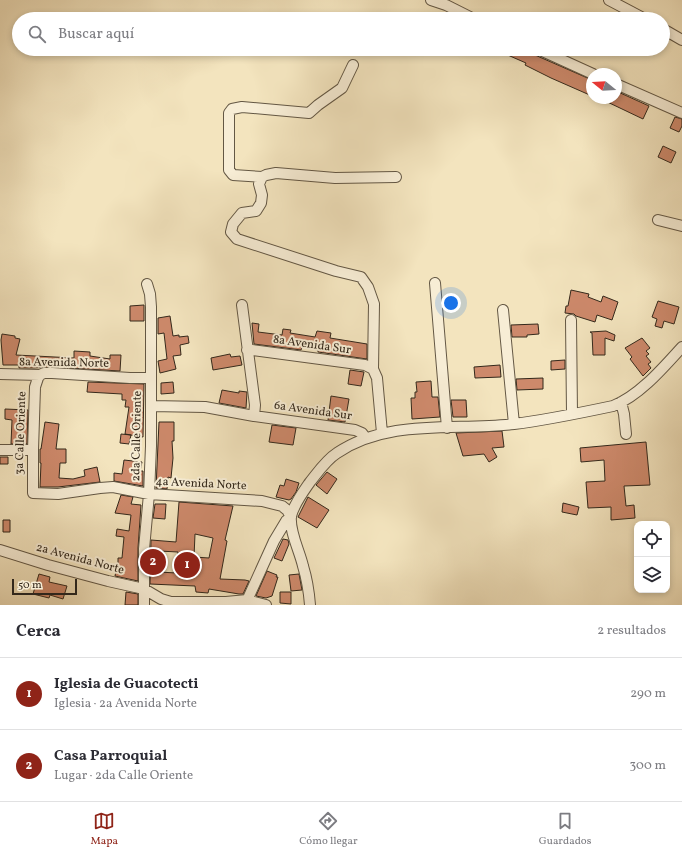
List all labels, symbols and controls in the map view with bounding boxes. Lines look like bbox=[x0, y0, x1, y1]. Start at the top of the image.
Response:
search box bbox=[12, 12, 670, 56]
icon: search bbox=[26, 23, 48, 45]
text: Buscar aquí bbox=[58, 24, 134, 45]
north arrow bbox=[586, 68, 622, 104]
your location bbox=[441, 293, 461, 313]
street label: 8a Avenida Sur bbox=[272, 332, 352, 358]
street label: 8a Avenida Norte bbox=[19, 354, 110, 372]
street label: 2da Calle Oriente bbox=[128, 390, 146, 481]
street label: 3a Calle Oriente bbox=[12, 391, 30, 475]
street label: 6a Avenida Sur bbox=[273, 398, 353, 424]
street label: 4a Avenida Norte bbox=[155, 474, 247, 494]
map controls bbox=[634, 521, 670, 593]
button: locate bbox=[634, 521, 670, 557]
street label: 2a Avenida Norte bbox=[34, 540, 126, 579]
pin: 2 bbox=[140, 547, 166, 577]
pin: 1 bbox=[174, 550, 200, 580]
button: layers bbox=[634, 557, 670, 593]
scale bar bbox=[12, 577, 77, 596]
text: 50 m bbox=[18, 578, 42, 593]
text: Cerca bbox=[16, 620, 61, 643]
text: 2 resultados bbox=[597, 622, 666, 640]
text: Iglesia de Guacotecti bbox=[54, 674, 199, 695]
text: 1 bbox=[26, 685, 32, 703]
text: 290 m bbox=[630, 685, 666, 703]
text: Iglesia · 2a Avenida Norte bbox=[54, 695, 197, 713]
text: Casa Parroquial bbox=[54, 746, 167, 767]
text: 2 bbox=[26, 757, 32, 775]
text: 300 m bbox=[630, 757, 666, 775]
text: Lugar · 2da Calle Oriente bbox=[54, 767, 193, 785]
tab: Mapa bbox=[91, 810, 118, 849]
tab: Cómo llegar bbox=[299, 810, 358, 849]
tab: Guardados bbox=[539, 810, 591, 849]

